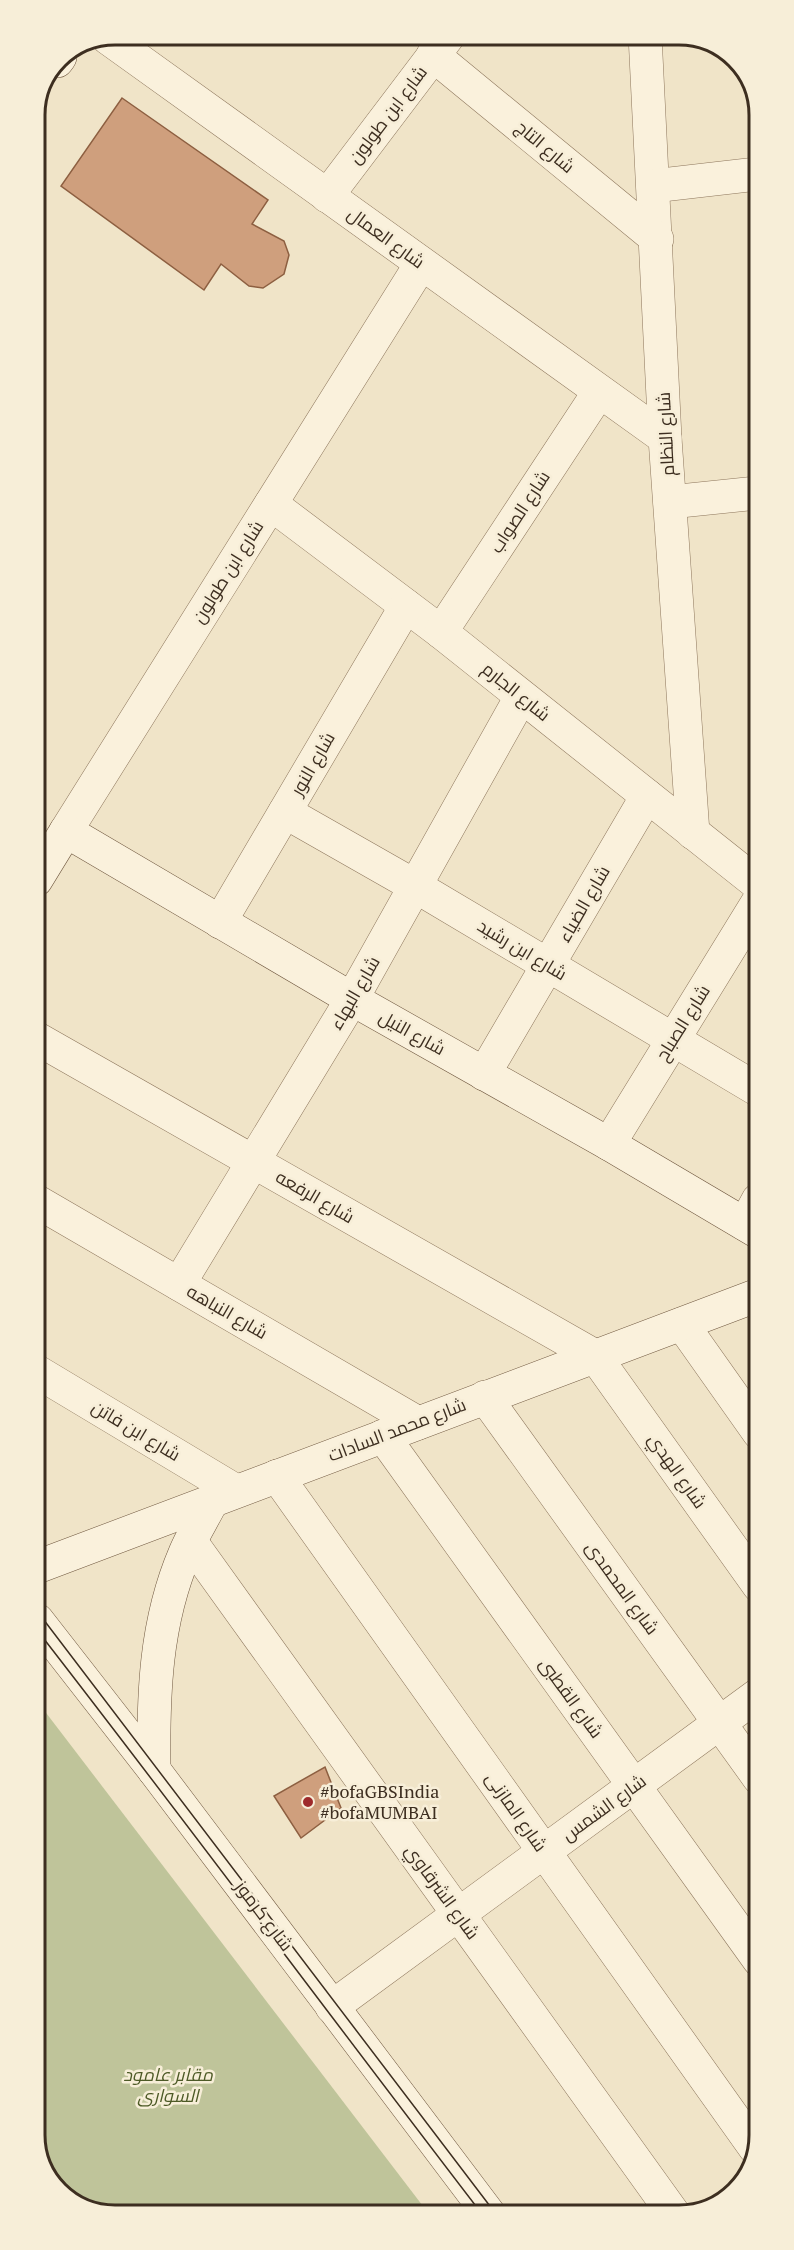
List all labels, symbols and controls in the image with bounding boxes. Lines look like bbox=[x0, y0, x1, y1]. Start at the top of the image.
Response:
street label: شارع ابن طولون bbox=[342, 60, 433, 169]
street label: شارع التاج bbox=[510, 115, 580, 179]
street label: شارع العمال bbox=[343, 201, 430, 274]
street label: شارع النظام bbox=[651, 391, 680, 477]
street label: شارع الصواب bbox=[484, 466, 556, 558]
street label: شارع ابن طولون bbox=[186, 516, 269, 628]
street label: شارع الجارم bbox=[477, 656, 556, 727]
street label: شارع النور bbox=[284, 727, 341, 801]
street label: شارع الضياء bbox=[552, 861, 616, 947]
street label: شارع ابن رشيد bbox=[473, 913, 572, 986]
street label: شارع البهاء bbox=[323, 951, 386, 1034]
street label: شارع الصباح bbox=[649, 980, 716, 1066]
street label: شارع النيل bbox=[375, 1004, 450, 1061]
street label: شارع الرفعه bbox=[271, 1164, 359, 1229]
street label: شارع النباهه bbox=[182, 1278, 272, 1345]
street label: شارع محمد السادات bbox=[324, 1392, 470, 1467]
street label: شارع ابن فاتن bbox=[87, 1394, 185, 1467]
street label: شارع الهدي bbox=[641, 1428, 713, 1515]
street label: شارع المحمدى bbox=[580, 1536, 665, 1640]
street label: شارع القطبى bbox=[534, 1652, 609, 1743]
street label: شارع المازنى bbox=[480, 1767, 553, 1857]
street label: شارع الشمس bbox=[556, 1768, 651, 1847]
place label: #bofaGBSIndia #bofaMUMBAI bbox=[320, 1779, 439, 1824]
marker: #bofaGBSIndia #bofaMUMBAI bbox=[301, 1795, 315, 1809]
street label: شارع الشرقاوي bbox=[398, 1839, 485, 1945]
street label: شارع كرموز bbox=[229, 1874, 299, 1956]
park label: مقابر عامود السوارى bbox=[123, 2062, 213, 2107]

